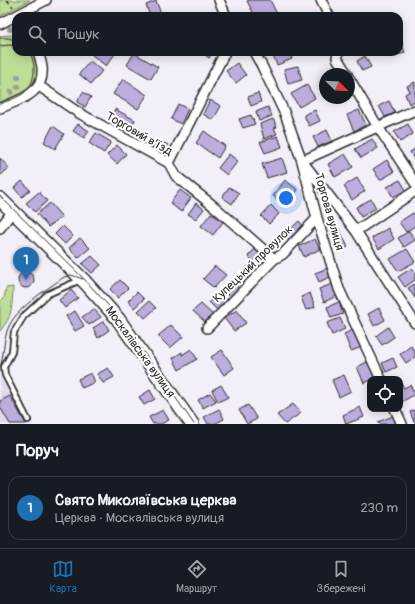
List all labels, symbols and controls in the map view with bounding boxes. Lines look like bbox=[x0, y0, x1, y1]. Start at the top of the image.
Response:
search box bbox=[12, 12, 403, 56]
icon: search bbox=[26, 23, 48, 45]
text: Пошук bbox=[58, 25, 100, 44]
north arrow bbox=[319, 68, 355, 104]
street label: Торговий в’їзд bbox=[103, 109, 176, 160]
street label: Торгова вулиця bbox=[311, 172, 347, 252]
your location bbox=[276, 188, 296, 208]
street label: Купецький провулок bbox=[210, 222, 296, 306]
pin: 1 bbox=[13, 247, 39, 280]
street label: Москалівська вулиця bbox=[102, 303, 178, 401]
map controls bbox=[367, 376, 403, 412]
button: locate bbox=[367, 376, 403, 412]
text: Поруч bbox=[16, 440, 59, 461]
text: Свято Миколаївська церква bbox=[55, 491, 237, 510]
text: 1 bbox=[27, 500, 33, 516]
text: 230 m bbox=[361, 500, 398, 516]
text: Церква · Москалівська вулиця bbox=[55, 510, 224, 526]
tab: Карта bbox=[50, 558, 77, 595]
tab: Маршрут bbox=[176, 558, 217, 595]
tab: Збережені bbox=[317, 558, 365, 595]

